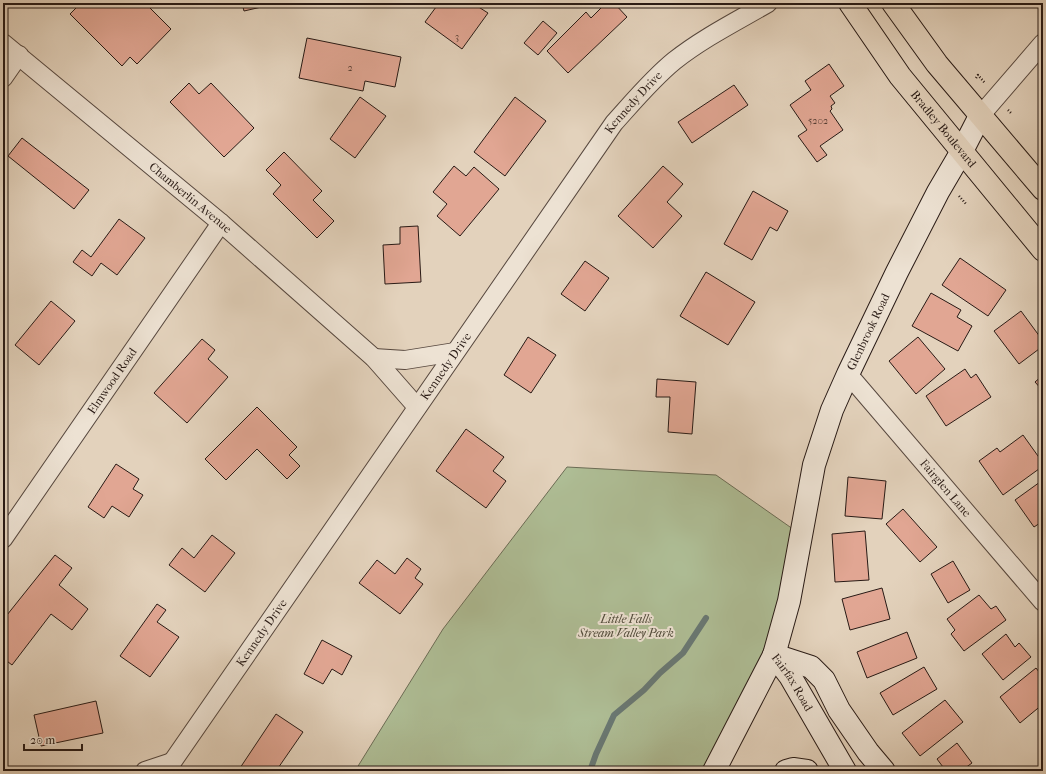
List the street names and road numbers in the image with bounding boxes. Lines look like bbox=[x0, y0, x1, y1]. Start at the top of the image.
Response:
street label: Kennedy Drive bbox=[602, 68, 665, 136]
street label: Bradley Boulevard bbox=[908, 88, 980, 171]
street label: Chamberlin Avenue bbox=[146, 160, 234, 236]
street label: Glenbrook Road bbox=[844, 291, 893, 372]
street label: Kennedy Drive bbox=[418, 330, 474, 403]
street label: Elmwood Road bbox=[84, 345, 140, 417]
street label: Fairglen Lane bbox=[917, 456, 974, 520]
street label: Kennedy Drive bbox=[233, 596, 290, 669]
street label: Fairfax Road bbox=[769, 651, 816, 714]

